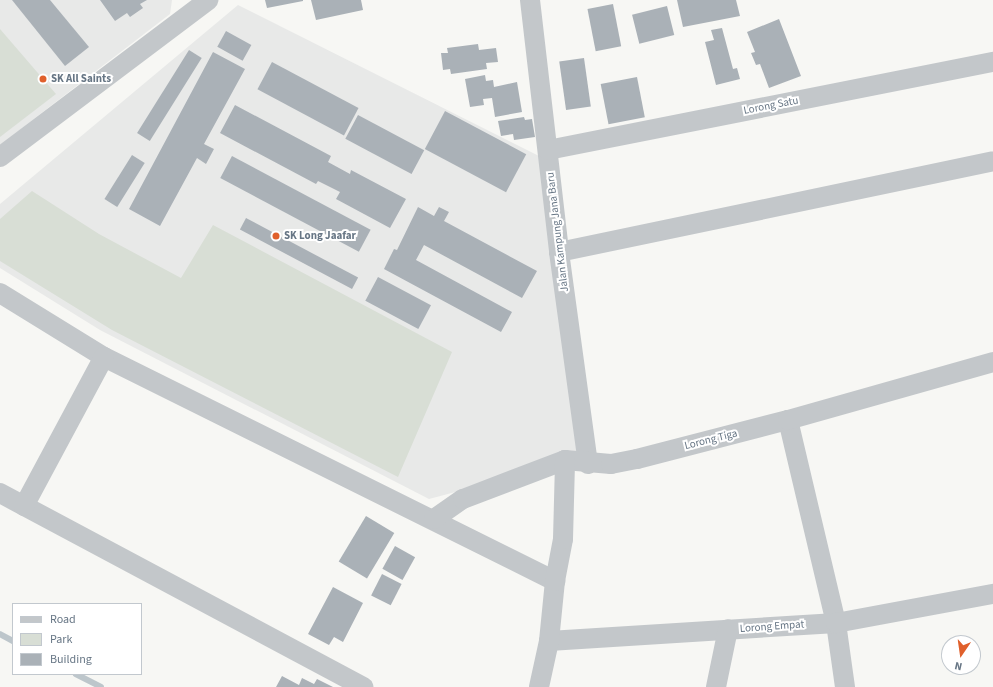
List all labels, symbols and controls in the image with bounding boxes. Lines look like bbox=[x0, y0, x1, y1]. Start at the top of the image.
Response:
place label: SK All Saints bbox=[51, 72, 111, 86]
marker: SK All Saints bbox=[38, 74, 48, 84]
street label: Lorong Satu bbox=[742, 94, 800, 118]
street label: Jalan Kampung Jana Baru bbox=[544, 171, 572, 293]
place label: SK Long Jaafar bbox=[284, 229, 356, 243]
marker: SK Long Jaafar bbox=[271, 231, 281, 241]
street label: Lorong Tiga bbox=[683, 427, 739, 453]
legend bbox=[12, 603, 142, 675]
text: Road bbox=[50, 611, 76, 628]
street label: Lorong Empat bbox=[739, 618, 805, 636]
text: Park bbox=[50, 631, 72, 648]
north arrow bbox=[941, 635, 981, 675]
text: Building bbox=[50, 651, 92, 668]
text: N bbox=[953, 658, 964, 674]

